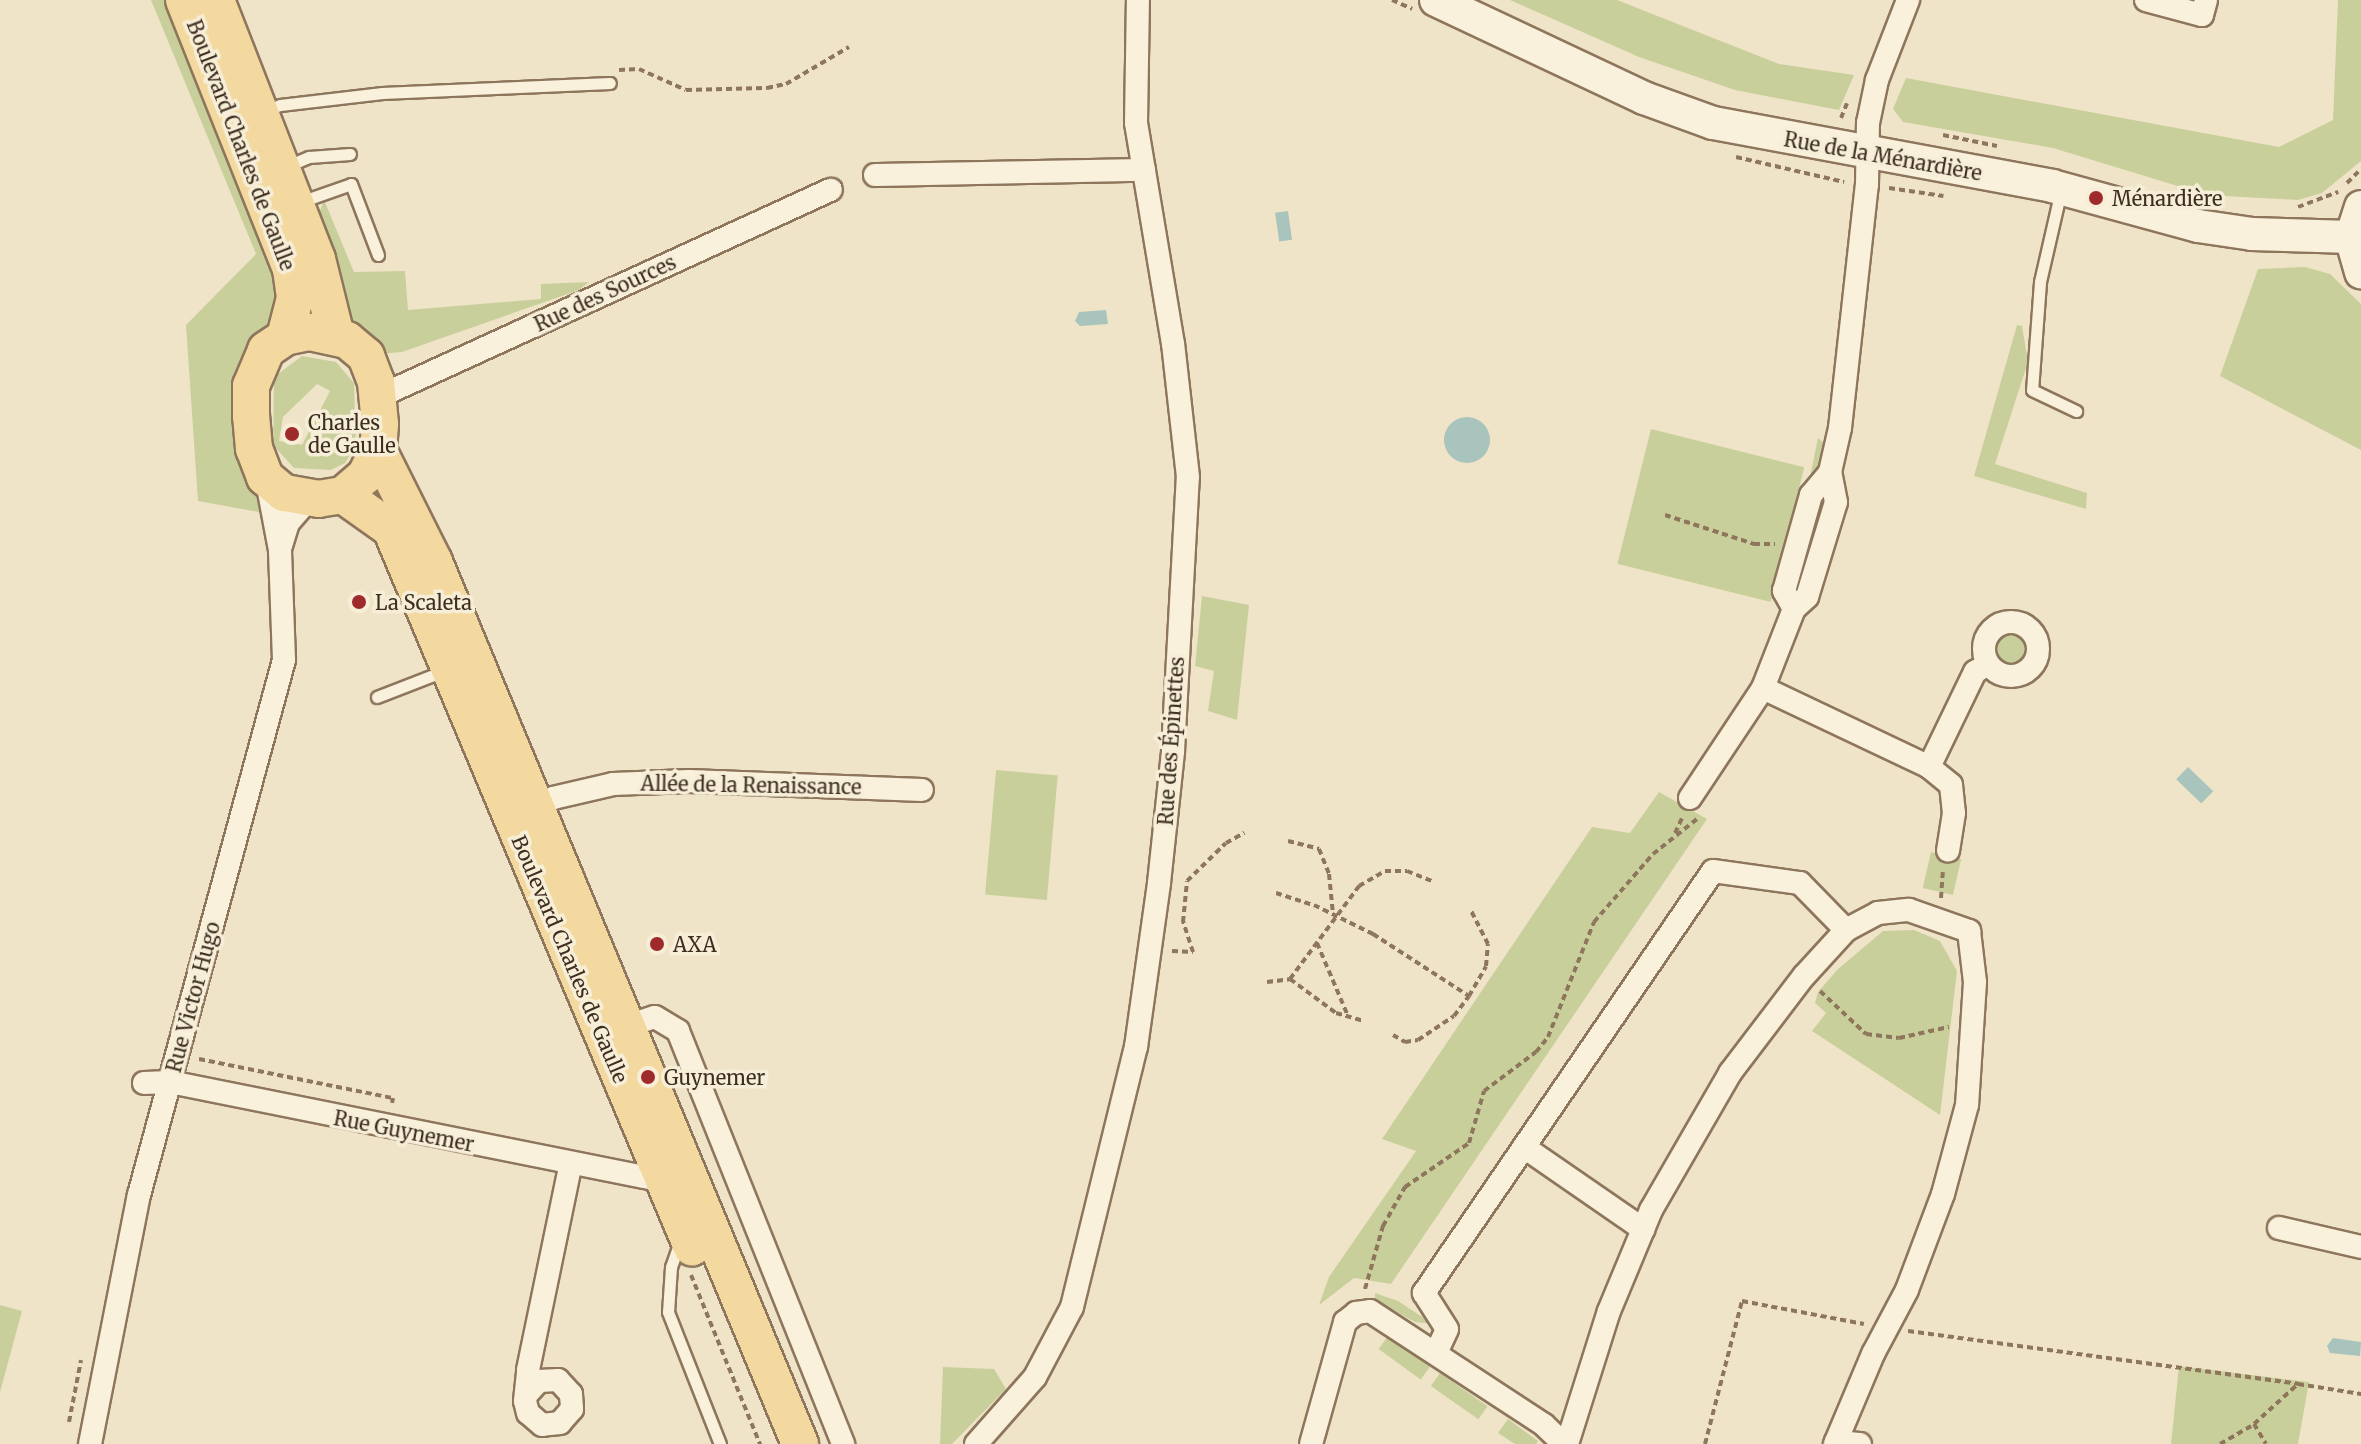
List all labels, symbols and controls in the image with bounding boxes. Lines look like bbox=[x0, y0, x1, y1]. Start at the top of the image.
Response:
street label: Boulevard Charles de Gaulle bbox=[182, 16, 300, 274]
street label: Rue de la Ménardière bbox=[1782, 127, 1984, 185]
place label: Ménardière bbox=[2112, 186, 2222, 210]
marker: Ménardière bbox=[2087, 189, 2105, 207]
street label: Rue des Sources bbox=[530, 250, 680, 336]
place label: Charles de Gaulle bbox=[308, 410, 396, 457]
marker: Charles de Gaulle bbox=[283, 425, 301, 443]
place label: La Scaleta bbox=[375, 590, 472, 614]
marker: La Scaleta bbox=[350, 593, 368, 611]
street label: Rue des Épinettes bbox=[1153, 656, 1189, 826]
street label: Allée de la Renaissance bbox=[640, 771, 862, 799]
street label: Boulevard Charles de Gaulle bbox=[507, 832, 633, 1086]
street label: Rue Victor Hugo bbox=[161, 919, 225, 1075]
place label: AXA bbox=[673, 932, 717, 956]
marker: AXA bbox=[648, 935, 666, 953]
place label: Guynemer bbox=[664, 1065, 765, 1089]
marker: Guynemer bbox=[639, 1068, 657, 1086]
street label: Rue Guynemer bbox=[332, 1106, 476, 1156]

